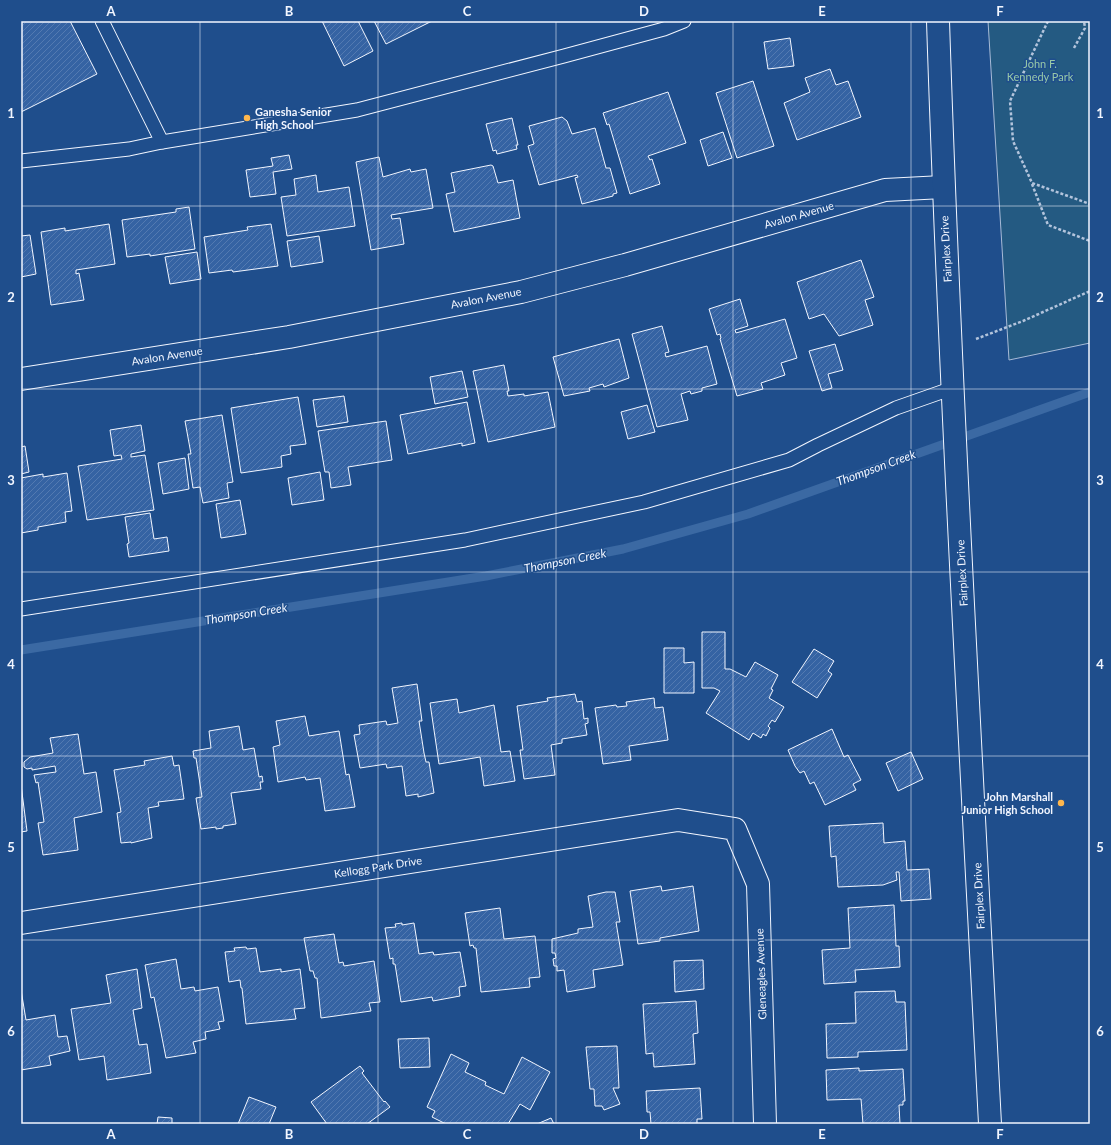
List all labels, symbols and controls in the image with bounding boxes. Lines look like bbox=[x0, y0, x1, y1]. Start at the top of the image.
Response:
text: A bbox=[105, 3, 116, 19]
text: B bbox=[285, 3, 294, 19]
text: C bbox=[463, 3, 472, 19]
text: D bbox=[639, 3, 649, 19]
text: E bbox=[818, 3, 826, 19]
text: F bbox=[996, 3, 1004, 19]
park label: John F. Kennedy Park bbox=[1007, 57, 1074, 83]
text: 1 bbox=[7, 105, 15, 121]
place label: Ganesha Senior High School bbox=[255, 105, 332, 131]
text: 1 bbox=[1096, 105, 1104, 121]
marker: Ganesha Senior High School bbox=[242, 113, 252, 123]
street label: Avalon Avenue bbox=[763, 198, 835, 231]
street label: Fairplex Drive bbox=[937, 215, 954, 283]
street label: Avalon Avenue bbox=[449, 284, 523, 311]
text: 2 bbox=[7, 289, 15, 305]
text: 2 bbox=[1096, 289, 1104, 305]
street label: Avalon Avenue bbox=[130, 343, 204, 368]
water label: Thompson Creek bbox=[834, 446, 918, 489]
text: 3 bbox=[7, 472, 15, 488]
text: 3 bbox=[1096, 472, 1104, 488]
street label: Fairplex Drive bbox=[953, 539, 970, 607]
water label: Thompson Creek bbox=[522, 545, 608, 576]
water label: Thompson Creek bbox=[204, 600, 289, 627]
text: 4 bbox=[7, 656, 15, 672]
text: 4 bbox=[1096, 656, 1104, 672]
place label: John Marshall Junior High School bbox=[962, 790, 1053, 816]
marker: John Marshall Junior High School bbox=[1056, 798, 1066, 808]
text: 5 bbox=[7, 839, 15, 855]
text: 5 bbox=[1096, 839, 1104, 855]
street label: Kellogg Park Drive bbox=[333, 853, 423, 880]
street label: Fairplex Drive bbox=[970, 862, 987, 930]
street label: Gleneagles Avenue bbox=[752, 928, 769, 1020]
text: 6 bbox=[7, 1023, 15, 1039]
text: 6 bbox=[1096, 1023, 1104, 1039]
text: A bbox=[105, 1126, 116, 1142]
text: B bbox=[285, 1126, 294, 1142]
text: C bbox=[463, 1126, 472, 1142]
text: D bbox=[639, 1126, 649, 1142]
text: E bbox=[818, 1126, 826, 1142]
text: F bbox=[996, 1126, 1004, 1142]

